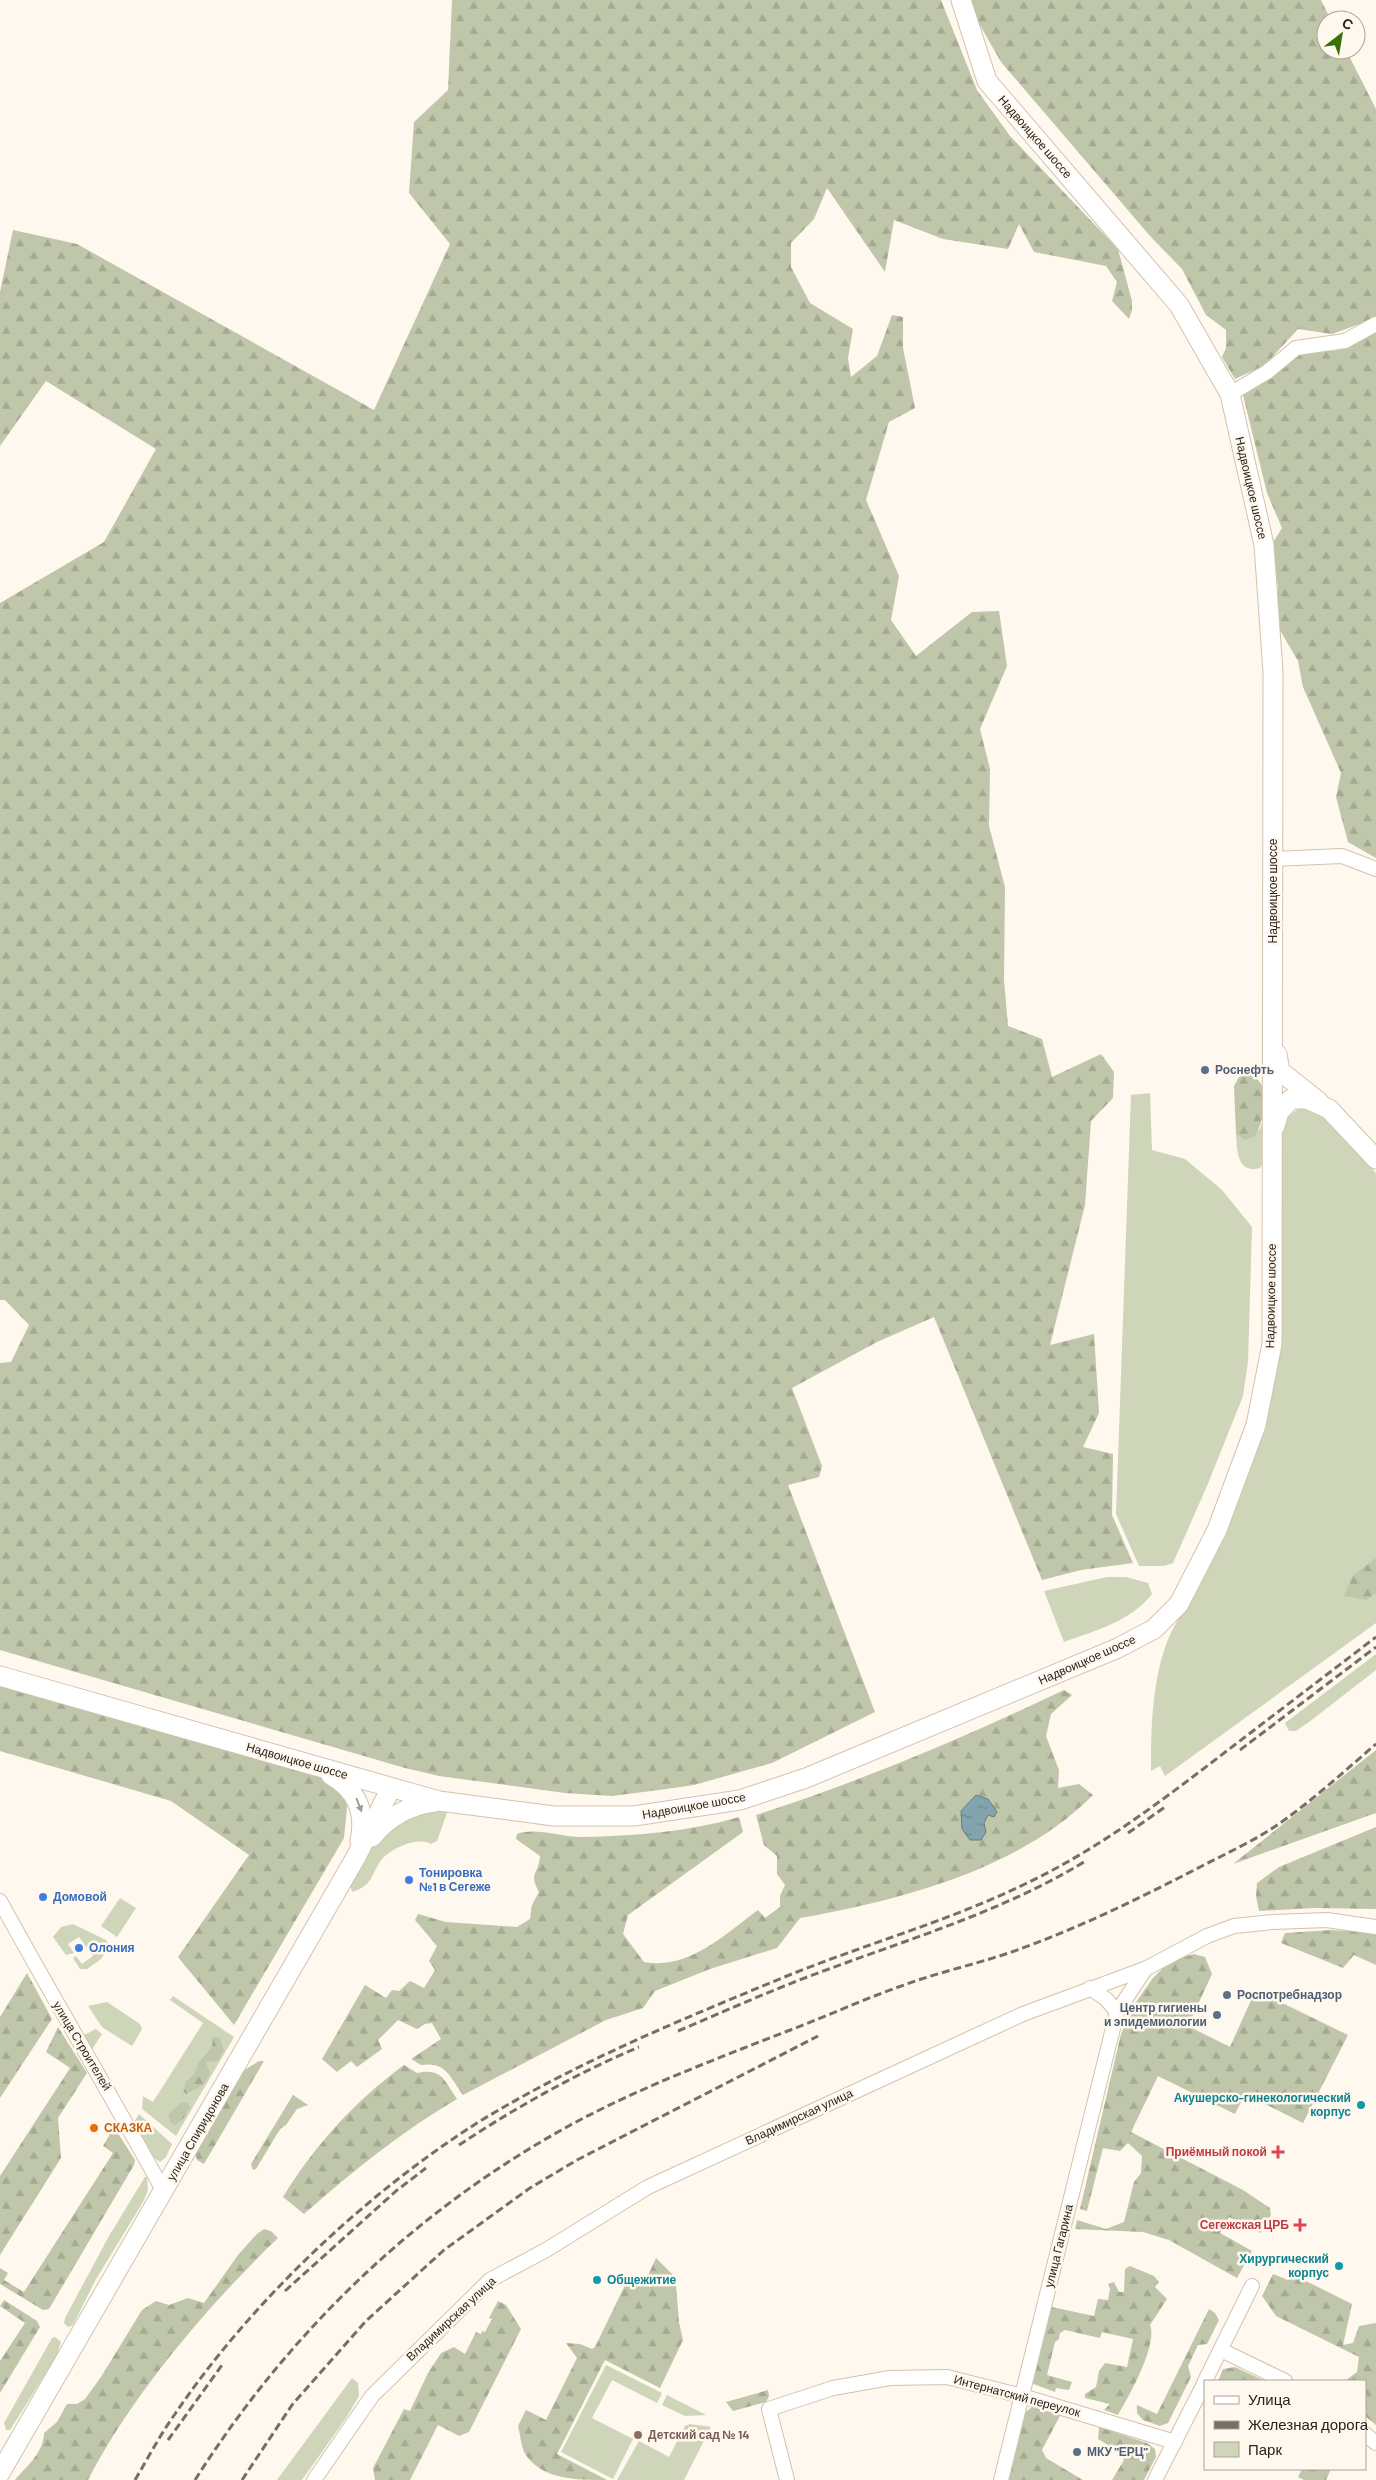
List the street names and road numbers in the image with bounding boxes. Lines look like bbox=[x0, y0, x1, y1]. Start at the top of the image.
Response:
street label: Надвоицкое шоссе bbox=[995, 92, 1076, 181]
street label: Надвоицкое шоссе bbox=[1232, 435, 1271, 541]
street label: Надвоицкое шоссе bbox=[1265, 838, 1280, 943]
street label: Надвоицкое шоссе bbox=[1262, 1243, 1279, 1349]
street label: Надвоицкое шоссе bbox=[1036, 1631, 1138, 1688]
street label: Надвоицкое шоссе bbox=[245, 1739, 350, 1782]
street label: Надвоицкое шоссе bbox=[641, 1789, 747, 1822]
street label: улица Строителей bbox=[50, 1998, 115, 2093]
street label: улица Спиридонова bbox=[163, 2080, 232, 2183]
street label: Владимирская улица bbox=[743, 2085, 855, 2148]
street label: улица Гагарина bbox=[1041, 2202, 1076, 2289]
street label: Владимирская улица bbox=[403, 2273, 499, 2364]
street label: Интернатский переулок bbox=[952, 2371, 1083, 2420]

